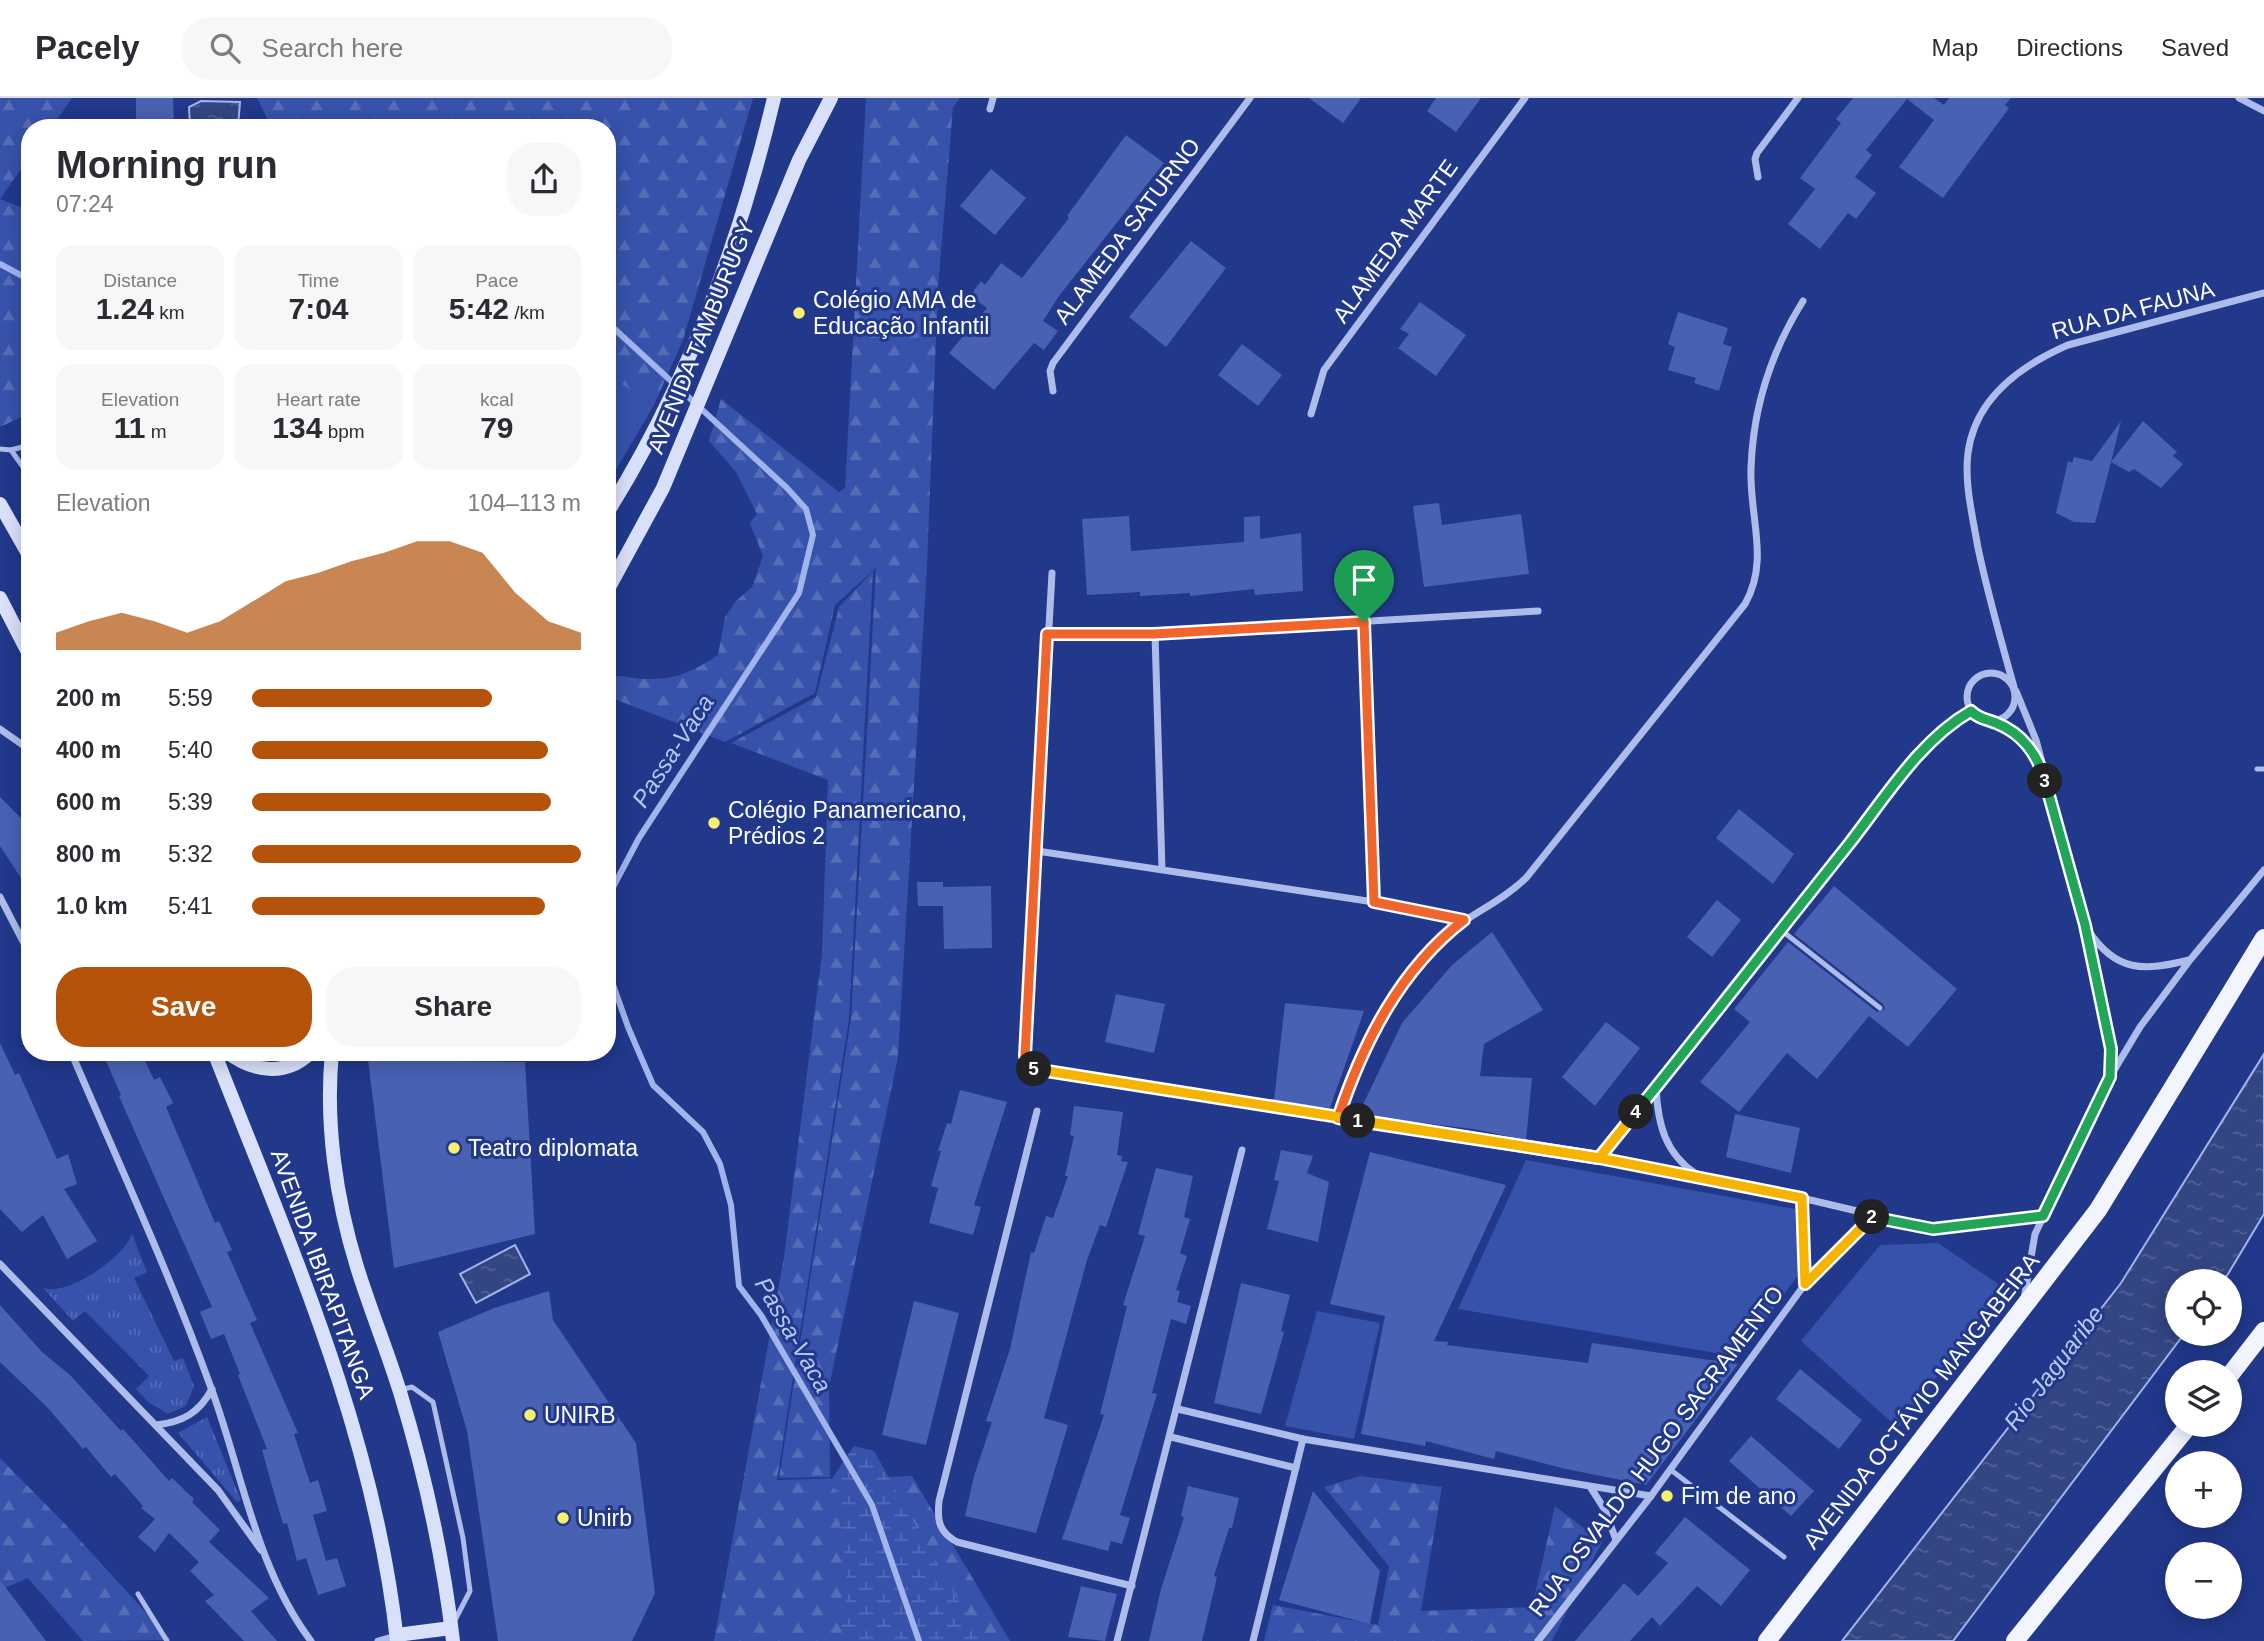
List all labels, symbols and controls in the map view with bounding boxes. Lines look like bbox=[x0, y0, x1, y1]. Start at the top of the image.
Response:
search box bbox=[182, 17, 672, 80]
text: Pacely bbox=[35, 29, 140, 66]
icon: search bbox=[206, 29, 244, 67]
text: Search here bbox=[262, 33, 403, 63]
text: Map bbox=[1932, 34, 1978, 61]
text: Directions bbox=[2016, 34, 2123, 61]
text: Saved bbox=[2161, 34, 2229, 61]
street label: ALAMEDA SATURNO bbox=[1049, 133, 1205, 329]
button: share bbox=[507, 142, 581, 216]
text: Morning run bbox=[56, 144, 278, 186]
street label: ALAMEDA MARTE bbox=[1327, 154, 1463, 328]
text: 07:24 bbox=[56, 191, 114, 217]
street label: AVENIDA TAMBURUGY bbox=[642, 217, 760, 457]
text: Distance bbox=[103, 270, 177, 291]
text: Time bbox=[298, 270, 339, 291]
text: Pace bbox=[475, 270, 518, 291]
street label: RUA DA FAUNA bbox=[2049, 276, 2218, 344]
place label: Colégio AMA de Educação Infantil bbox=[813, 287, 989, 339]
text: 1.24 bbox=[96, 292, 154, 325]
text: 7:04 bbox=[288, 292, 349, 325]
text: 5:42 bbox=[449, 292, 509, 325]
text: km bbox=[154, 302, 185, 323]
text: /km bbox=[509, 302, 545, 323]
marker: Colégio AMA de Educação Infantil bbox=[791, 305, 807, 321]
text: Elevation bbox=[101, 389, 179, 410]
text: Heart rate bbox=[276, 389, 361, 410]
text: kcal bbox=[480, 389, 514, 410]
text: 11 bbox=[114, 411, 145, 444]
text: 134 bbox=[272, 411, 322, 444]
text: 79 bbox=[480, 411, 514, 444]
text: m bbox=[145, 421, 167, 442]
text: bpm bbox=[322, 421, 365, 442]
text: Elevation bbox=[56, 490, 151, 516]
text: 104–113 m bbox=[468, 490, 581, 516]
pin bbox=[1334, 550, 1394, 622]
icon: arrive bbox=[1345, 561, 1383, 599]
text: 200 m bbox=[56, 685, 121, 711]
text: 5:59 bbox=[168, 685, 213, 711]
water label: Passa-Vaca bbox=[626, 689, 719, 812]
text: 400 m bbox=[56, 737, 121, 763]
text: 5:40 bbox=[168, 737, 213, 763]
pin: 3 bbox=[2028, 764, 2062, 798]
text: 3 bbox=[2039, 770, 2050, 791]
text: 600 m bbox=[56, 789, 121, 815]
text: 5:39 bbox=[168, 789, 213, 815]
place label: Colégio Panamericano, Prédios 2 bbox=[728, 797, 967, 849]
marker: Colégio Panamericano, Prédios 2 bbox=[706, 815, 722, 831]
text: 800 m bbox=[56, 841, 121, 867]
text: 5:32 bbox=[168, 841, 213, 867]
text: 1.0 km bbox=[56, 893, 128, 919]
text: 5:41 bbox=[168, 893, 213, 919]
button: Save bbox=[56, 967, 312, 1047]
button: Share bbox=[326, 967, 581, 1047]
pin: 5 bbox=[1016, 1052, 1052, 1086]
text: 5 bbox=[1028, 1058, 1039, 1079]
pin: 4 bbox=[1618, 1094, 1654, 1130]
text: 4 bbox=[1630, 1101, 1641, 1122]
pin: 1 bbox=[1340, 1104, 1376, 1138]
text: 1 bbox=[1352, 1110, 1363, 1131]
place label: Teatro diplomata bbox=[468, 1135, 638, 1161]
marker: Teatro diplomata bbox=[446, 1140, 462, 1156]
street label: AVENIDA IBIRAPITANGA bbox=[266, 1146, 381, 1403]
pin: 2 bbox=[1854, 1200, 1890, 1234]
text: 2 bbox=[1866, 1206, 1877, 1227]
street label: AVENIDA OCTÁVIO MANGABEIRA bbox=[1798, 1248, 2045, 1554]
map controls bbox=[2165, 1269, 2242, 1619]
button: locate bbox=[2165, 1269, 2242, 1346]
water label: Passa-Vaca bbox=[750, 1272, 837, 1397]
street label: RUA OSVALDO HUGO SACRAMENTO bbox=[1523, 1281, 1789, 1621]
water label: Rio Jaguaribe bbox=[1998, 1300, 2109, 1435]
button: layers bbox=[2165, 1360, 2242, 1437]
place label: UNIRB bbox=[544, 1402, 616, 1428]
marker: UNIRB bbox=[522, 1407, 538, 1423]
button: + bbox=[2165, 1451, 2242, 1528]
place label: Fim de ano bbox=[1681, 1483, 1796, 1509]
marker: Fim de ano bbox=[1659, 1488, 1675, 1504]
place label: Unirb bbox=[577, 1505, 632, 1531]
marker: Unirb bbox=[555, 1510, 571, 1526]
button: − bbox=[2165, 1542, 2242, 1619]

